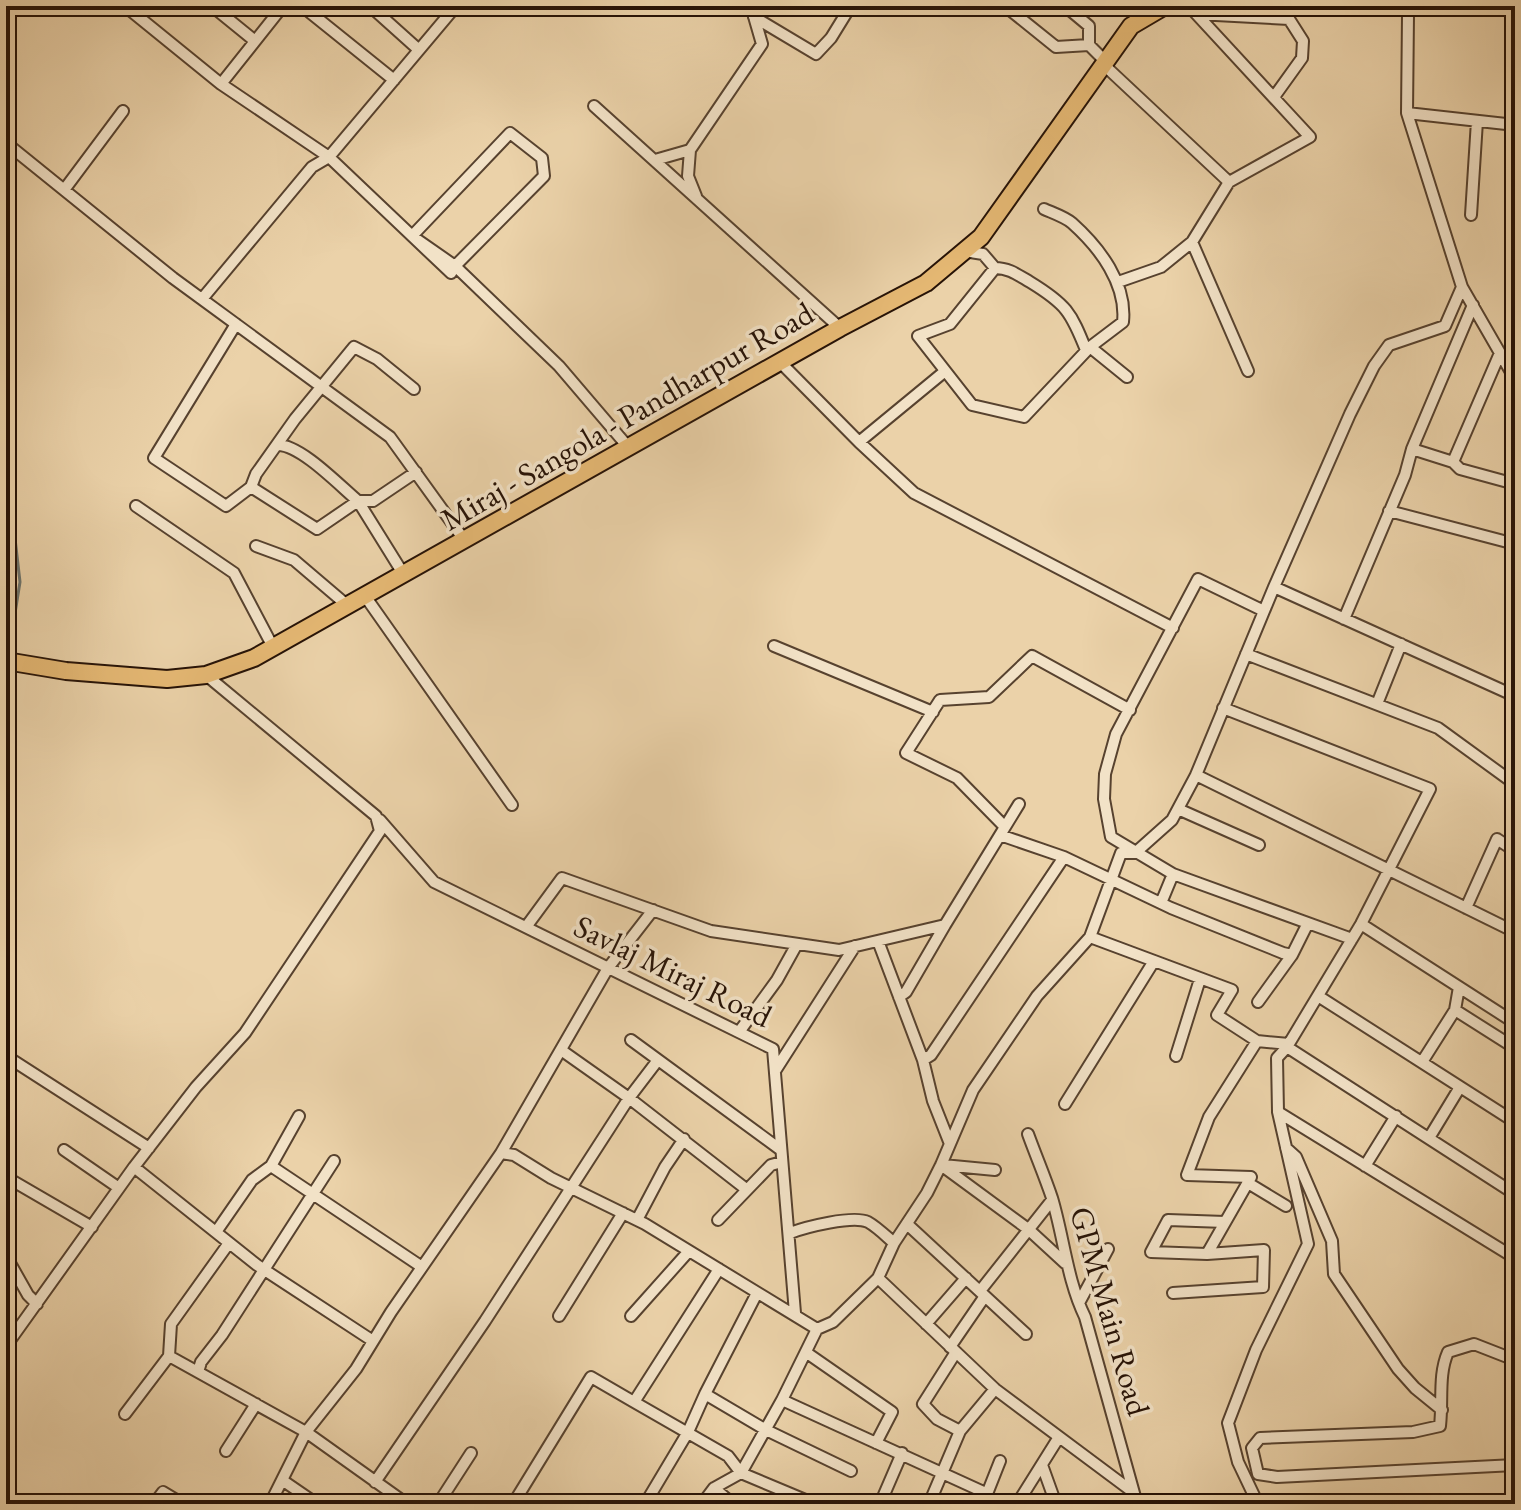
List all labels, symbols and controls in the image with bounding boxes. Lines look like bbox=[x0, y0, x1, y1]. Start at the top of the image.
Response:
street label: Miraj - Sangola - Pandharpur Road bbox=[433, 291, 822, 540]
street label: Savlaj Miraj Road bbox=[567, 905, 780, 1037]
street label: GPM Main Road bbox=[1060, 1202, 1160, 1421]

